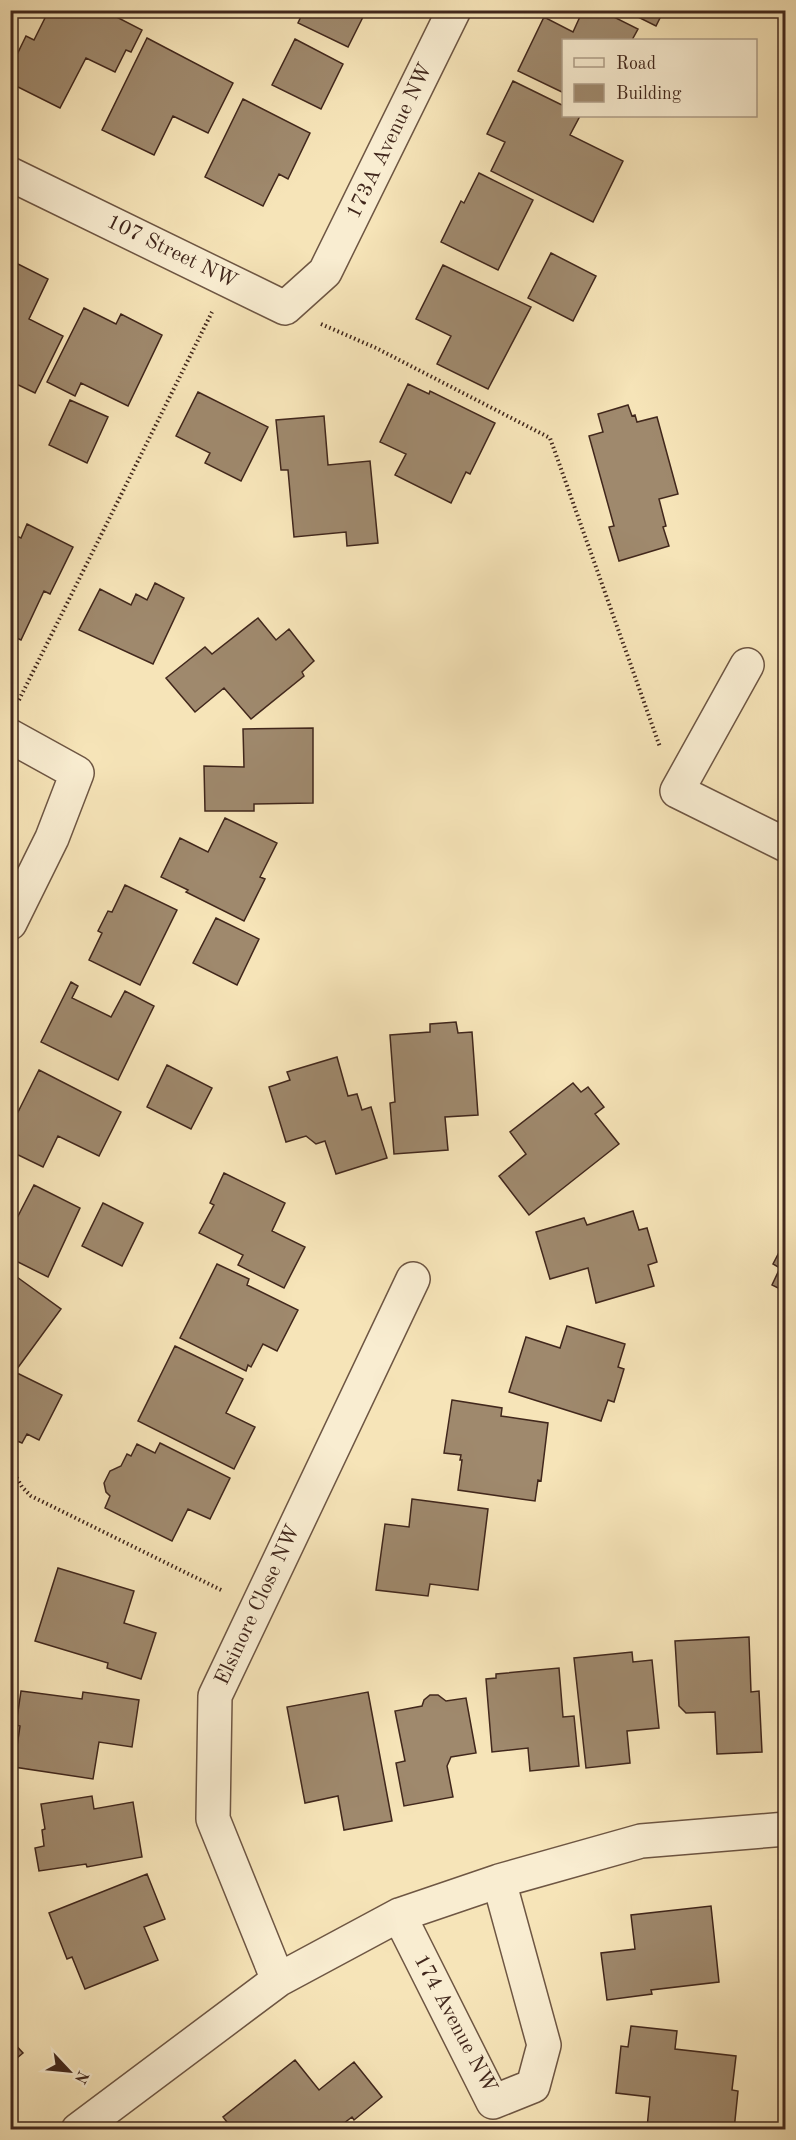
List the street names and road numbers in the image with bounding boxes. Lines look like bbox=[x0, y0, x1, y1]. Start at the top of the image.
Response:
street label: 173A Avenue NW bbox=[343, 60, 437, 222]
street label: 107 Street NW bbox=[103, 211, 241, 293]
street label: Elsinore Close NW bbox=[212, 1522, 304, 1688]
street label: 174 Avenue NW bbox=[410, 1951, 500, 2097]

